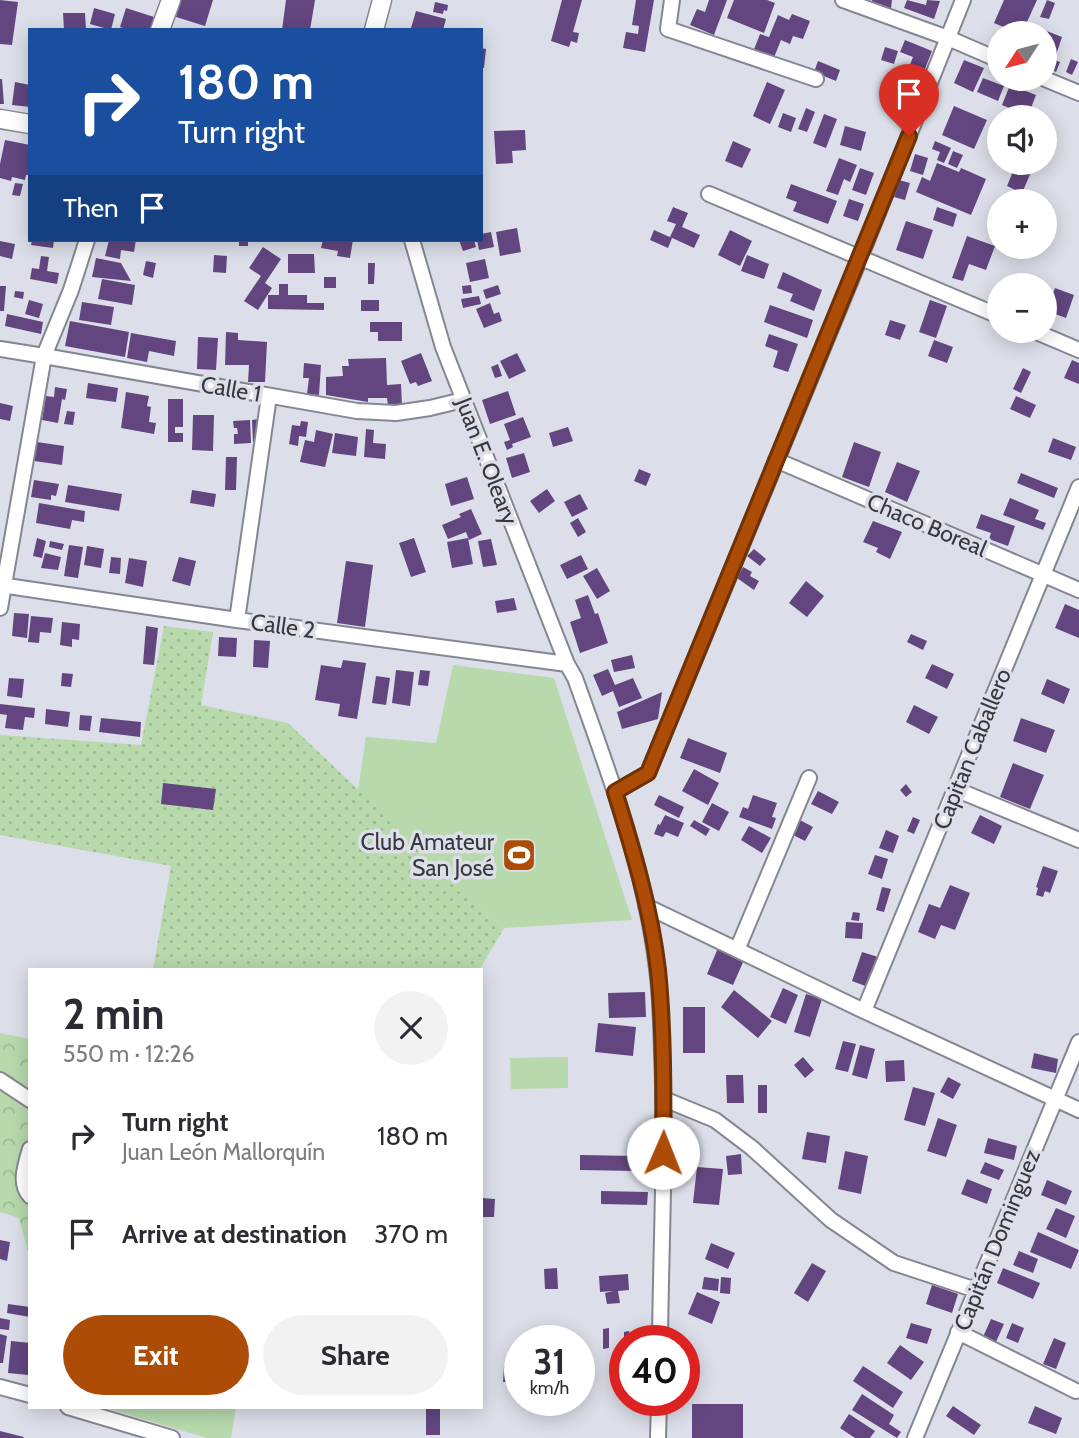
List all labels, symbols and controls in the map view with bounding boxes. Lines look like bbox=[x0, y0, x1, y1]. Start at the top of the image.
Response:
north arrow bbox=[987, 21, 1057, 91]
map controls bbox=[987, 21, 1057, 343]
text: 180 m bbox=[178, 52, 314, 111]
icon: right bbox=[63, 56, 154, 147]
pin bbox=[879, 64, 939, 136]
icon: arrive bbox=[890, 75, 928, 113]
button: sound bbox=[987, 105, 1057, 175]
text: Turn right bbox=[178, 112, 305, 151]
icon: arrive bbox=[133, 189, 171, 227]
button: + bbox=[987, 189, 1057, 259]
text: Then bbox=[63, 192, 119, 224]
button: − bbox=[987, 273, 1057, 343]
street label: Calle 1 bbox=[199, 370, 263, 408]
street label: Juan E. Oleary bbox=[450, 392, 524, 529]
street label: Chaco Boreal bbox=[863, 487, 992, 563]
street label: Calle 2 bbox=[249, 608, 317, 644]
street label: Capitan Caballero bbox=[927, 665, 1017, 833]
place label: Club Amateur San José bbox=[361, 828, 495, 882]
sports icon: Club Amateur San José bbox=[500, 836, 538, 874]
text: 2 min bbox=[63, 988, 164, 1040]
button: close bbox=[374, 991, 448, 1065]
text: 550 m · 12:26 bbox=[63, 1040, 195, 1068]
text: Turn right bbox=[122, 1106, 228, 1138]
position arrow bbox=[626, 1116, 700, 1190]
icon: right bbox=[63, 1117, 101, 1155]
text: 180 m bbox=[377, 1120, 448, 1152]
text: Juan León Mallorquín bbox=[122, 1138, 325, 1166]
street label: Capitán Dominguez bbox=[948, 1145, 1046, 1335]
icon: arrive bbox=[63, 1215, 101, 1253]
text: Arrive at destination bbox=[122, 1218, 347, 1250]
text: 370 m bbox=[374, 1218, 448, 1250]
button: Exit bbox=[63, 1315, 249, 1395]
button: Share bbox=[263, 1315, 448, 1395]
speed limit sign: 40 bbox=[609, 1325, 700, 1416]
text: 31 bbox=[534, 1340, 565, 1383]
text: km/h bbox=[530, 1377, 569, 1399]

